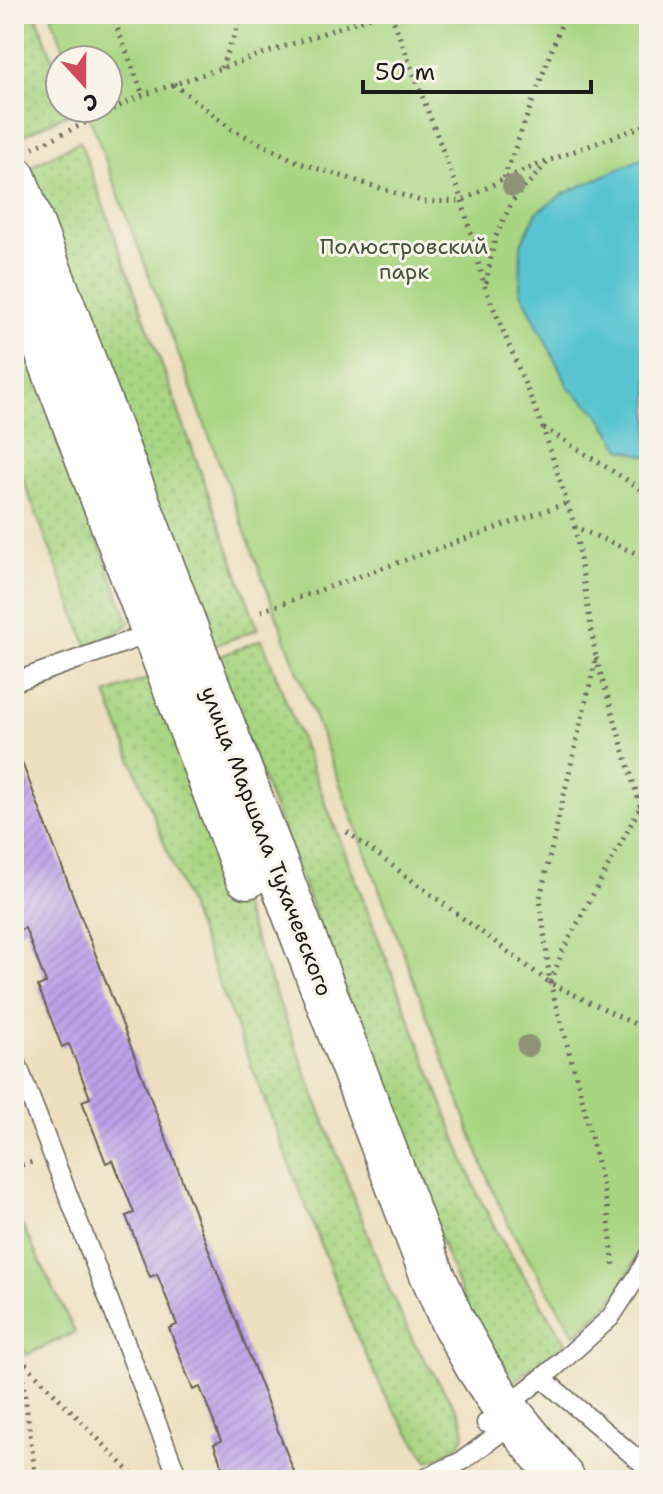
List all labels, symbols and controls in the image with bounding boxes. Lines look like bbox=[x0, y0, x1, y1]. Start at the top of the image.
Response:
north arrow bbox=[44, 44, 124, 124]
scale bar bbox=[363, 44, 591, 94]
text: 50 m bbox=[375, 56, 435, 88]
text: С bbox=[79, 86, 102, 118]
park label: Полюстровский парк bbox=[320, 232, 488, 286]
street label: улица Маршала Тухачевского bbox=[194, 682, 339, 1000]

